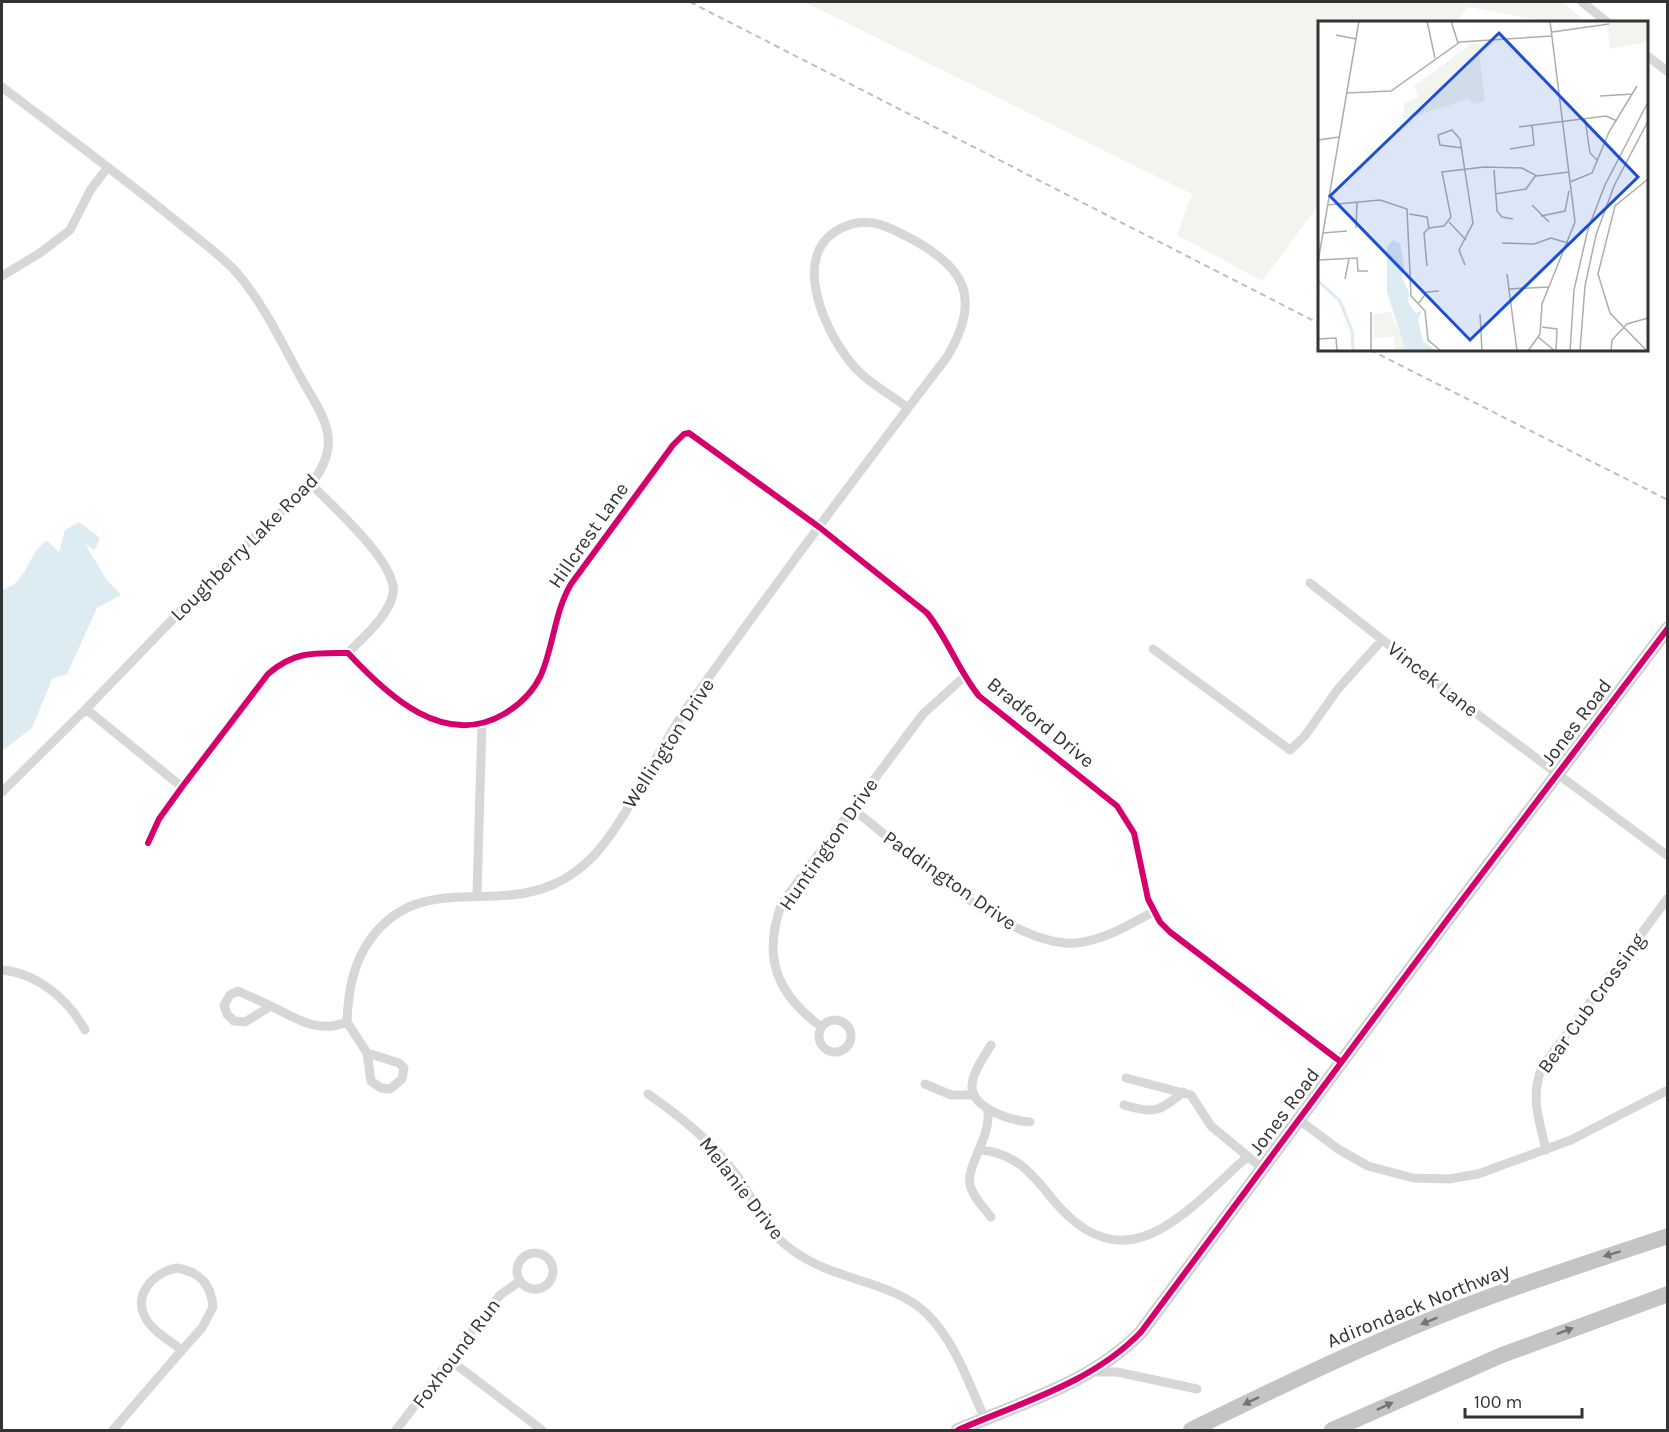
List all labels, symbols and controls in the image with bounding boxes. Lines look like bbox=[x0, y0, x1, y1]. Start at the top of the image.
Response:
inset map bbox=[1318, 21, 1648, 351]
street label: Loughberry Lake Road bbox=[166, 469, 323, 626]
street label: Hillcrest Lane bbox=[543, 478, 633, 593]
street label: Vincek Lane bbox=[1383, 637, 1483, 722]
street label: Bradford Drive bbox=[983, 672, 1099, 772]
street label: Wellington Drive bbox=[618, 674, 719, 812]
street label: Jones Road bbox=[1536, 674, 1616, 770]
street label: Huntington Drive bbox=[774, 774, 883, 915]
street label: Paddington Drive bbox=[879, 826, 1021, 935]
street label: Bear Cub Crossing bbox=[1533, 929, 1650, 1078]
street label: Jones Road bbox=[1244, 1063, 1324, 1159]
street label: Melanie Drive bbox=[694, 1133, 789, 1244]
one-way arrow bbox=[1603, 1250, 1621, 1259]
street label: Adirondack Northway bbox=[1323, 1258, 1513, 1353]
street label: Foxhound Run bbox=[408, 1294, 505, 1413]
one-way arrow bbox=[1419, 1316, 1437, 1326]
one-way arrow bbox=[1556, 1326, 1574, 1335]
scale bar bbox=[1465, 1381, 1582, 1419]
text: 100 m bbox=[1474, 1391, 1522, 1413]
one-way arrow bbox=[1242, 1396, 1259, 1405]
one-way arrow bbox=[1376, 1401, 1393, 1410]

